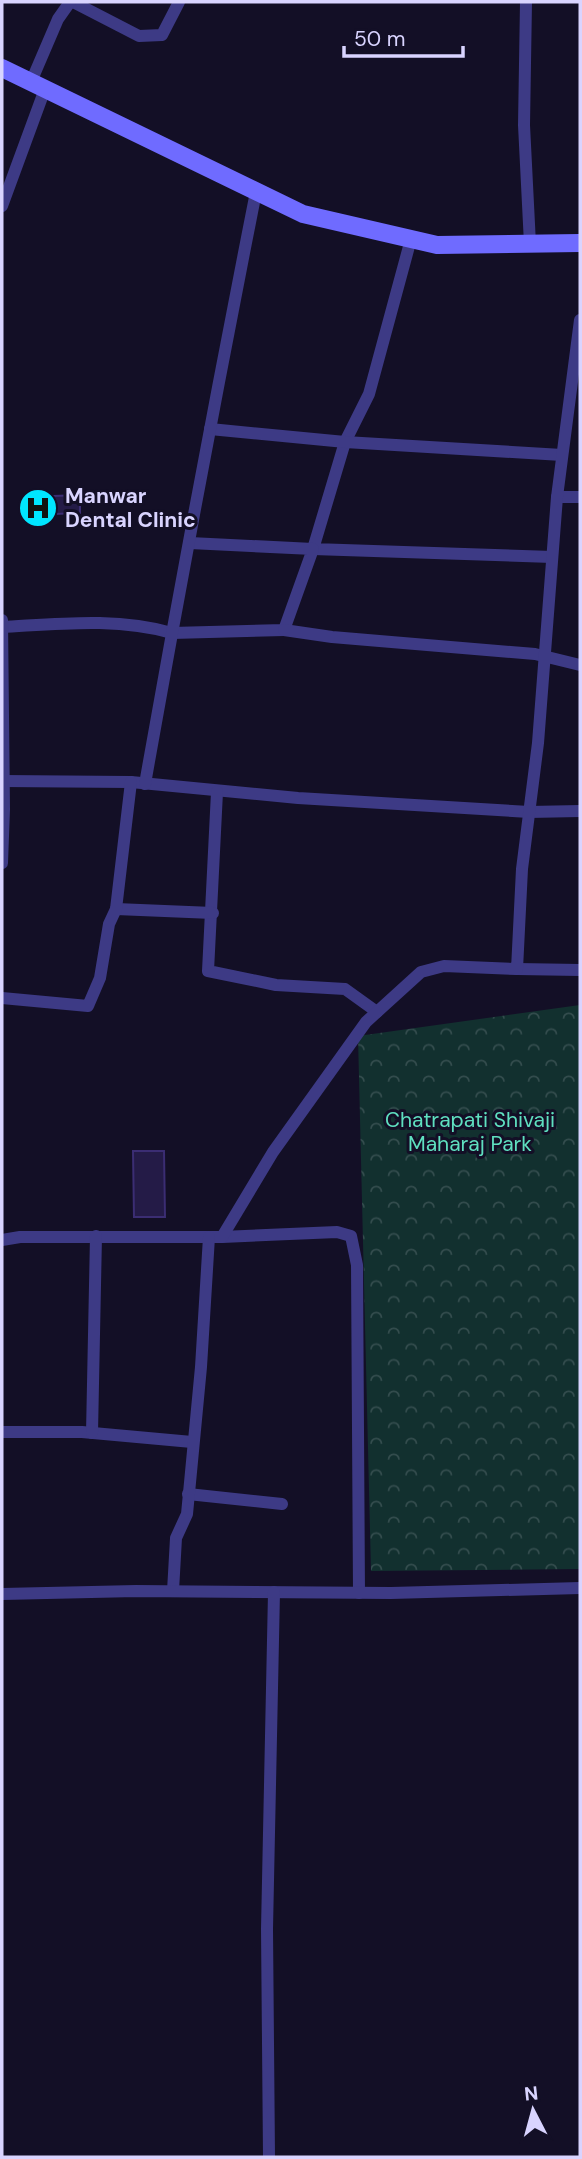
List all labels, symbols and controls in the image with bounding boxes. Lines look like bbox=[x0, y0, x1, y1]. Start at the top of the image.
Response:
scale bar bbox=[344, 14, 463, 58]
text: 50 m bbox=[354, 25, 405, 53]
place label: Manwar Dental Clinic bbox=[65, 482, 196, 534]
hospital icon: Manwar Dental Clinic bbox=[17, 487, 59, 529]
park label: Chatrapati Shivaji Maharaj Park bbox=[385, 1106, 555, 1158]
north arrow bbox=[498, 2075, 568, 2145]
text: N bbox=[523, 2080, 539, 2107]

